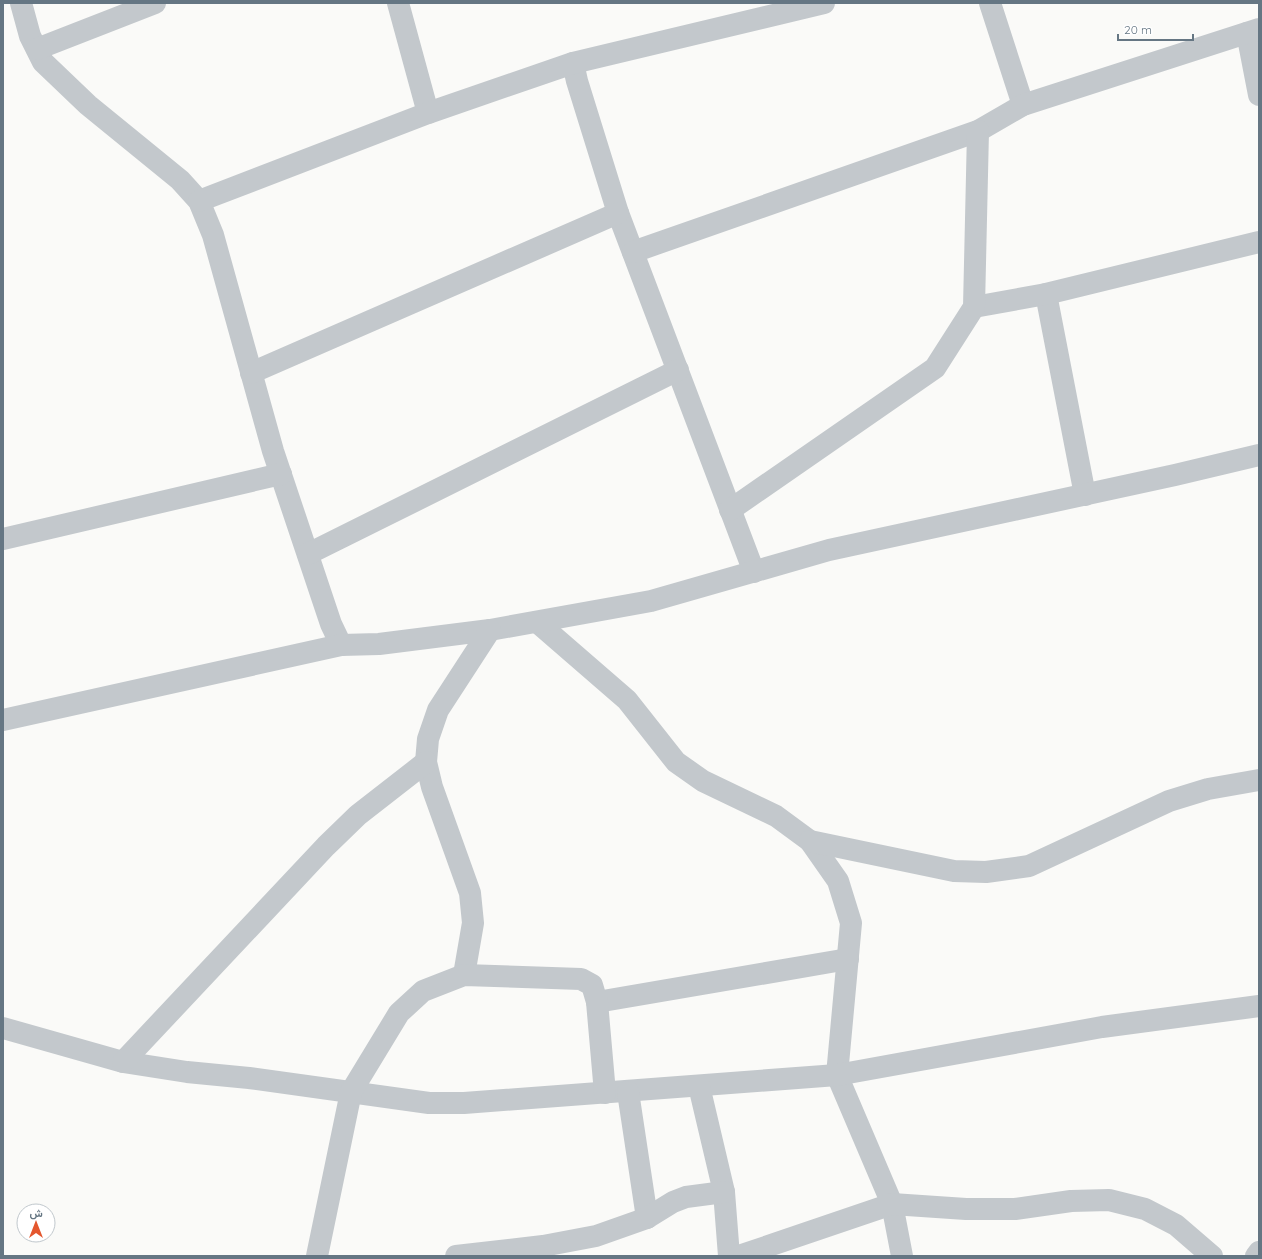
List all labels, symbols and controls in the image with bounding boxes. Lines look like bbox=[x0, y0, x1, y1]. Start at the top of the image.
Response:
scale bar bbox=[1118, 16, 1193, 42]
text: 20 m bbox=[1124, 22, 1152, 37]
north arrow bbox=[16, 1203, 56, 1243]
text: ش bbox=[29, 1206, 43, 1220]

